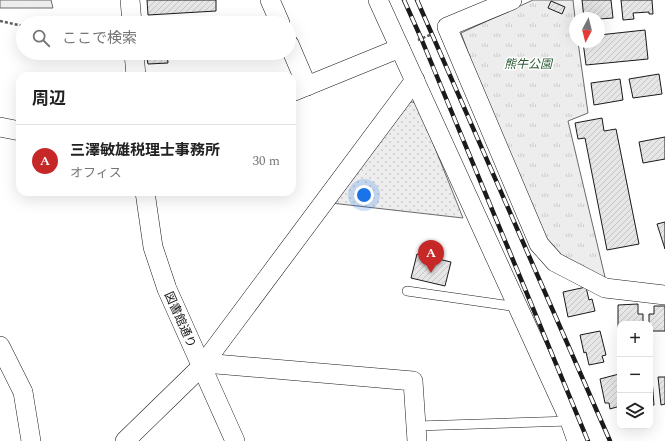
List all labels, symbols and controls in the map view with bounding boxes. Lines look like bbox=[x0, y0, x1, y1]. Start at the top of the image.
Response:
north arrow bbox=[569, 12, 605, 48]
search box bbox=[16, 16, 296, 60]
icon: search bbox=[30, 27, 52, 49]
text: ここで検索 bbox=[62, 27, 137, 50]
park label: 熊牛公園 bbox=[504, 55, 554, 74]
text: 周辺 bbox=[32, 86, 66, 112]
text: 三澤敏雄税理士事務所 bbox=[70, 139, 220, 162]
text: A bbox=[40, 151, 50, 171]
text: 30 m bbox=[253, 151, 280, 171]
text: オフィス bbox=[70, 163, 122, 183]
your location bbox=[354, 185, 374, 205]
pin: A bbox=[418, 240, 444, 273]
street label: 図書館通り bbox=[159, 289, 201, 351]
map controls bbox=[617, 321, 653, 429]
button: + bbox=[617, 321, 653, 357]
button: − bbox=[617, 357, 653, 393]
button: layers bbox=[617, 393, 653, 429]

